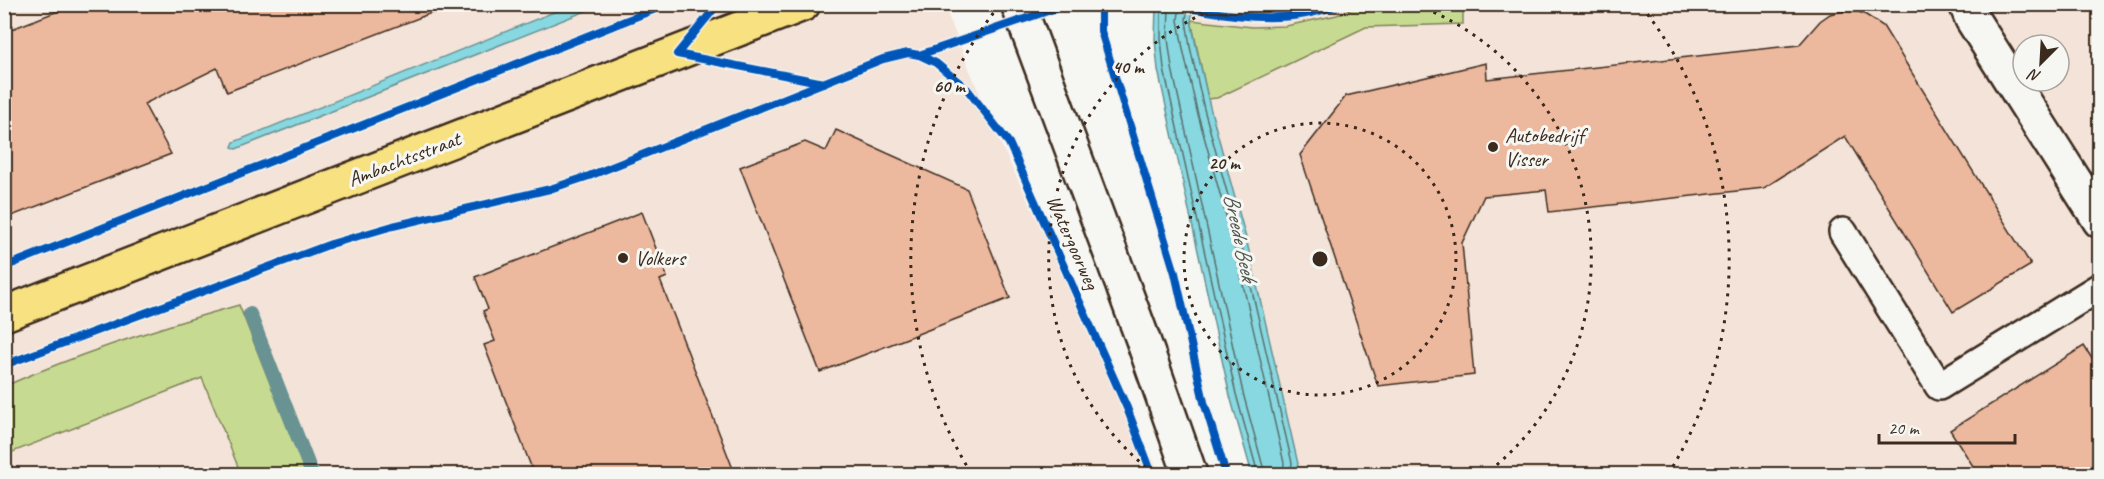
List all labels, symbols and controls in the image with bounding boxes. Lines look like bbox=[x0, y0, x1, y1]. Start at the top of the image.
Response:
north arrow bbox=[2011, 33, 2071, 93]
text: 40 m bbox=[1113, 56, 1145, 78]
text: N bbox=[2024, 63, 2044, 87]
text: 60 m bbox=[933, 75, 966, 97]
place label: Autobedrijf Visser bbox=[1505, 122, 1589, 172]
street label: Ambachtsstraat bbox=[344, 125, 466, 192]
marker: Autobedrijf Visser bbox=[1486, 140, 1500, 154]
text: 20 m bbox=[1209, 152, 1241, 174]
street label: Watergoorweg bbox=[1041, 191, 1106, 295]
water label: Breede Beek bbox=[1217, 191, 1264, 287]
place label: Volkers bbox=[635, 245, 687, 271]
centre of rings bbox=[1310, 249, 1330, 269]
marker: Volkers bbox=[616, 251, 630, 265]
scale bar bbox=[1879, 407, 2016, 445]
text: 20 m bbox=[1888, 417, 1921, 439]

